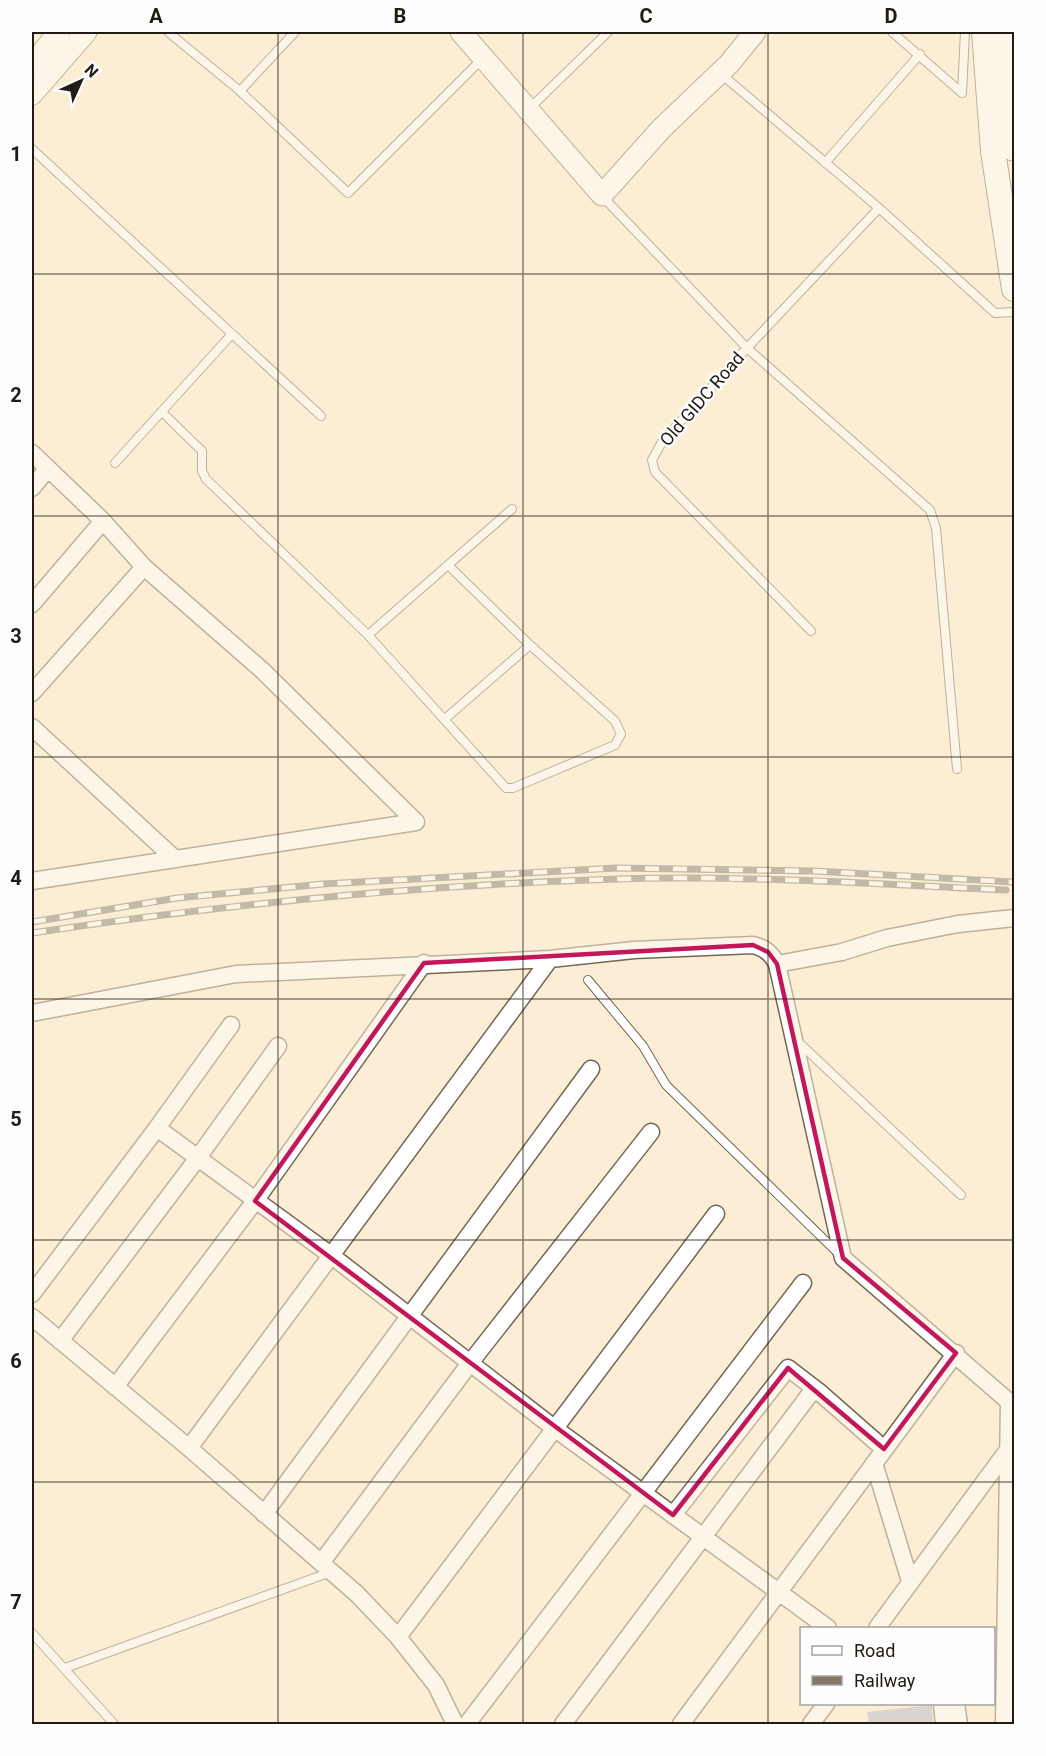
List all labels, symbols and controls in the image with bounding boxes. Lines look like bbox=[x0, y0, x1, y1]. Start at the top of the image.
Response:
text: A bbox=[149, 4, 163, 28]
text: B bbox=[394, 4, 406, 28]
text: C bbox=[639, 4, 653, 28]
text: D bbox=[885, 4, 898, 28]
north arrow bbox=[51, 51, 111, 111]
text: N bbox=[81, 60, 102, 81]
text: 1 bbox=[10, 142, 22, 166]
street label: Old GIDC Road bbox=[655, 347, 748, 450]
text: 2 bbox=[10, 383, 22, 407]
text: 3 bbox=[10, 624, 22, 648]
text: 4 bbox=[10, 866, 22, 890]
text: 5 bbox=[10, 1107, 22, 1131]
text: 6 bbox=[10, 1349, 22, 1373]
text: 7 bbox=[10, 1590, 22, 1614]
legend bbox=[800, 1627, 995, 1705]
text: Road bbox=[854, 1640, 895, 1661]
text: Railway bbox=[854, 1670, 916, 1691]

